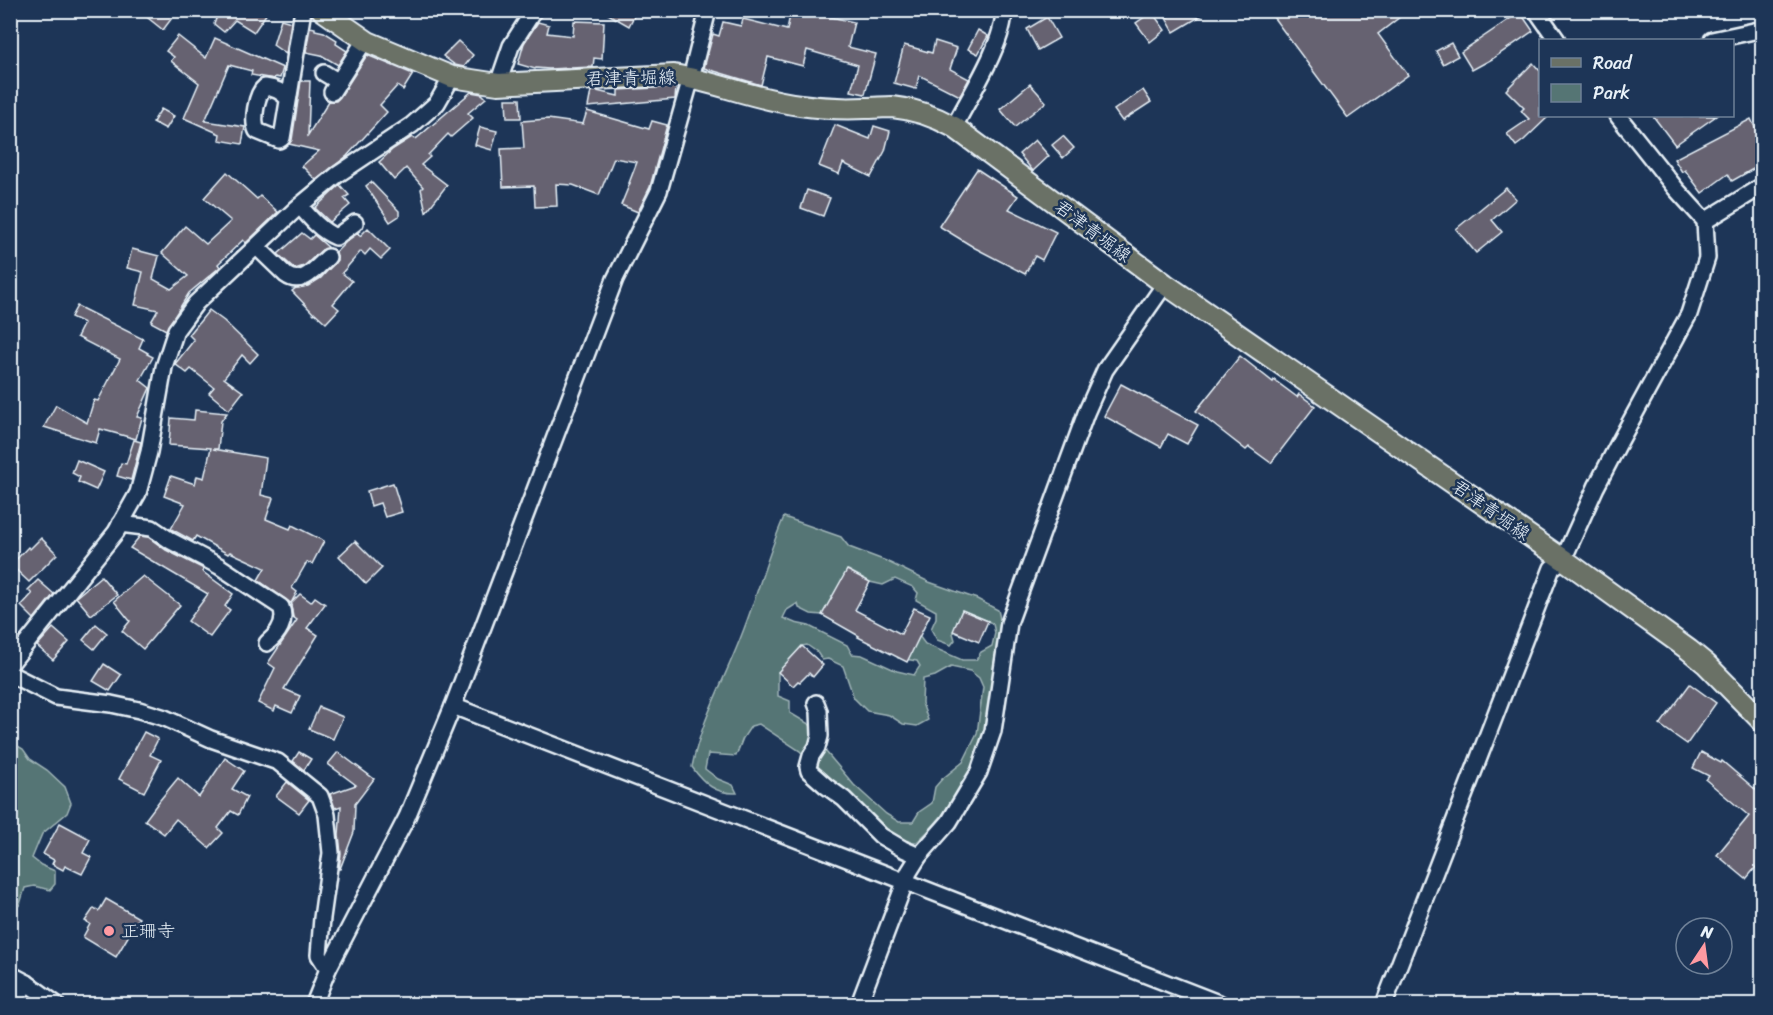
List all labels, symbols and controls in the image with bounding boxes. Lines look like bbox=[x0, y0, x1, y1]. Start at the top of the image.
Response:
legend bbox=[1539, 39, 1734, 117]
text: Road bbox=[1593, 47, 1633, 79]
street label: 君津青堀線 bbox=[586, 61, 676, 95]
text: Park bbox=[1593, 77, 1630, 109]
street label: 君津青堀線 bbox=[1047, 191, 1139, 271]
street label: 君津青堀線 bbox=[1445, 471, 1537, 549]
place label: 正珊寺 bbox=[121, 915, 175, 947]
north arrow bbox=[1674, 916, 1734, 976]
text: N bbox=[1698, 916, 1717, 947]
marker: 正珊寺 bbox=[102, 924, 116, 938]

